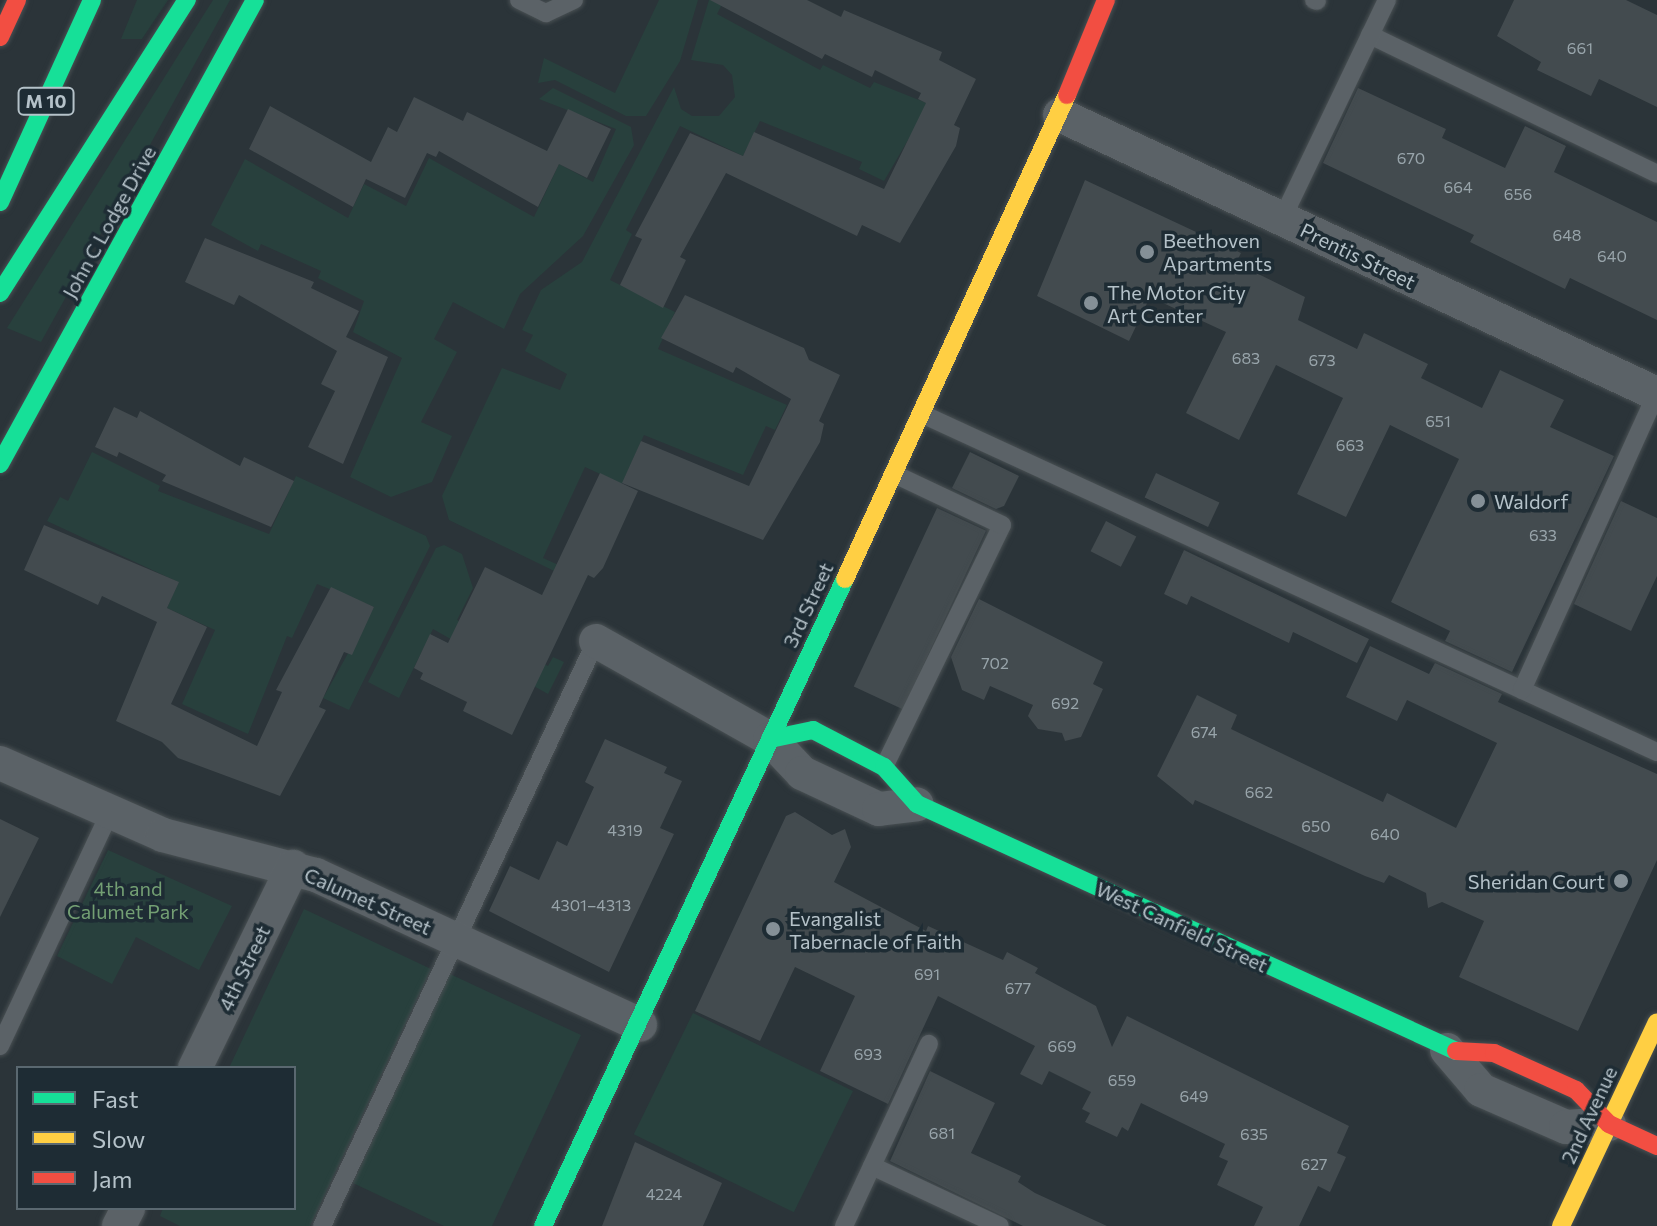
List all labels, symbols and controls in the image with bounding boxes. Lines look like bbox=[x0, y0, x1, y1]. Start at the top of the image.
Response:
house number: 661 bbox=[1567, 38, 1593, 58]
road number: M 10 bbox=[16, 87, 76, 115]
street label: John C Lodge Drive bbox=[57, 142, 161, 302]
house number: 670 bbox=[1397, 148, 1425, 168]
house number: 664 bbox=[1443, 177, 1473, 197]
house number: 656 bbox=[1504, 184, 1532, 204]
street label: Prentis Street bbox=[1297, 218, 1419, 294]
house number: 648 bbox=[1552, 225, 1582, 245]
place label: Beethoven Apartments bbox=[1163, 228, 1272, 275]
marker: Beethoven Apartments bbox=[1138, 243, 1156, 261]
house number: 640 bbox=[1597, 246, 1627, 266]
place label: The Motor City Art Center bbox=[1107, 280, 1246, 327]
marker: The Motor City Art Center bbox=[1082, 294, 1100, 312]
house number: 683 bbox=[1232, 348, 1260, 368]
house number: 673 bbox=[1308, 350, 1336, 370]
house number: 651 bbox=[1425, 411, 1451, 431]
house number: 663 bbox=[1336, 435, 1364, 455]
place label: Waldorf bbox=[1494, 489, 1568, 513]
marker: Waldorf bbox=[1469, 492, 1487, 510]
house number: 633 bbox=[1529, 525, 1557, 545]
street label: 3rd Street bbox=[778, 559, 838, 651]
house number: 702 bbox=[981, 653, 1009, 673]
house number: 692 bbox=[1051, 693, 1079, 713]
house number: 674 bbox=[1191, 722, 1217, 742]
house number: 662 bbox=[1245, 782, 1273, 802]
house number: 650 bbox=[1301, 816, 1331, 836]
house number: 4319 bbox=[607, 820, 643, 840]
house number: 640 bbox=[1370, 824, 1400, 844]
street label: Calumet Street bbox=[301, 862, 435, 940]
place label: Sheridan Court bbox=[1468, 869, 1605, 893]
marker: Sheridan Court bbox=[1612, 872, 1630, 890]
park label: 4th and Calumet Park bbox=[67, 877, 189, 924]
street label: West Canfield Street bbox=[1092, 877, 1272, 977]
house number: 4301–4313 bbox=[551, 895, 631, 915]
place label: Evangalist Tabernacle of Faith bbox=[789, 906, 962, 953]
marker: Evangalist Tabernacle of Faith bbox=[764, 920, 782, 938]
street label: 4th Street bbox=[213, 921, 275, 1015]
house number: 691 bbox=[914, 964, 940, 984]
house number: 677 bbox=[1005, 978, 1031, 998]
house number: 669 bbox=[1048, 1036, 1076, 1056]
house number: 693 bbox=[854, 1044, 882, 1064]
street label: 2nd Avenue bbox=[1556, 1063, 1622, 1167]
legend bbox=[16, 1066, 296, 1210]
house number: 659 bbox=[1108, 1070, 1136, 1090]
text: Fast bbox=[92, 1084, 139, 1113]
house number: 649 bbox=[1179, 1086, 1209, 1106]
house number: 681 bbox=[929, 1123, 955, 1143]
text: Slow bbox=[92, 1124, 145, 1153]
house number: 635 bbox=[1240, 1124, 1268, 1144]
house number: 627 bbox=[1301, 1154, 1327, 1174]
text: Jam bbox=[92, 1164, 132, 1193]
house number: 4224 bbox=[646, 1184, 682, 1204]

